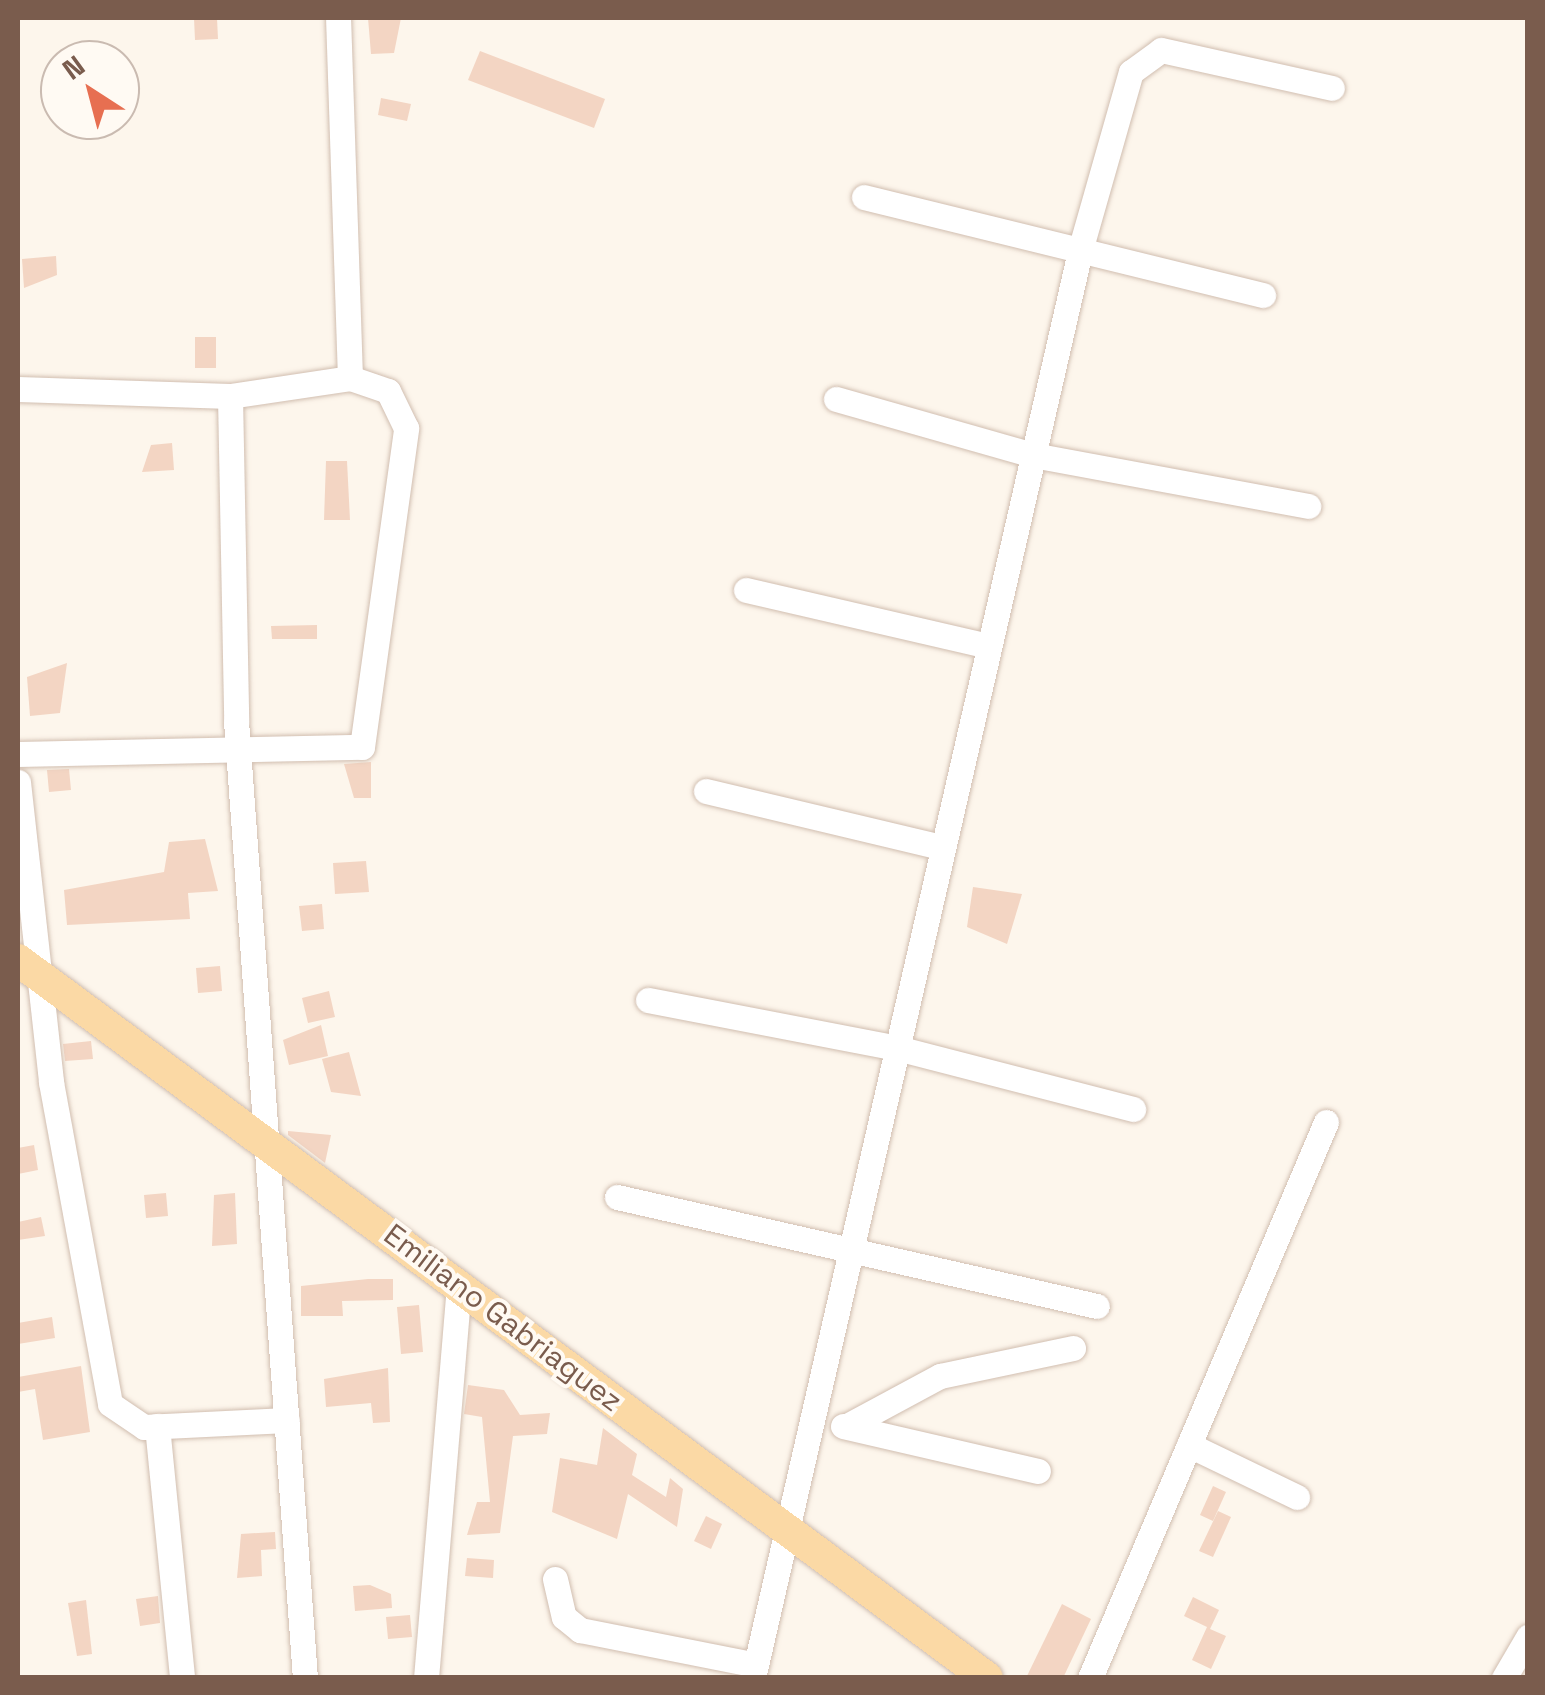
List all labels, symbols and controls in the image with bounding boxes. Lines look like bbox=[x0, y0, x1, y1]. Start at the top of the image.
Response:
north arrow bbox=[40, 40, 140, 140]
text: N bbox=[55, 47, 92, 87]
street label: Emiliano Gabriaguez bbox=[377, 1217, 629, 1419]

